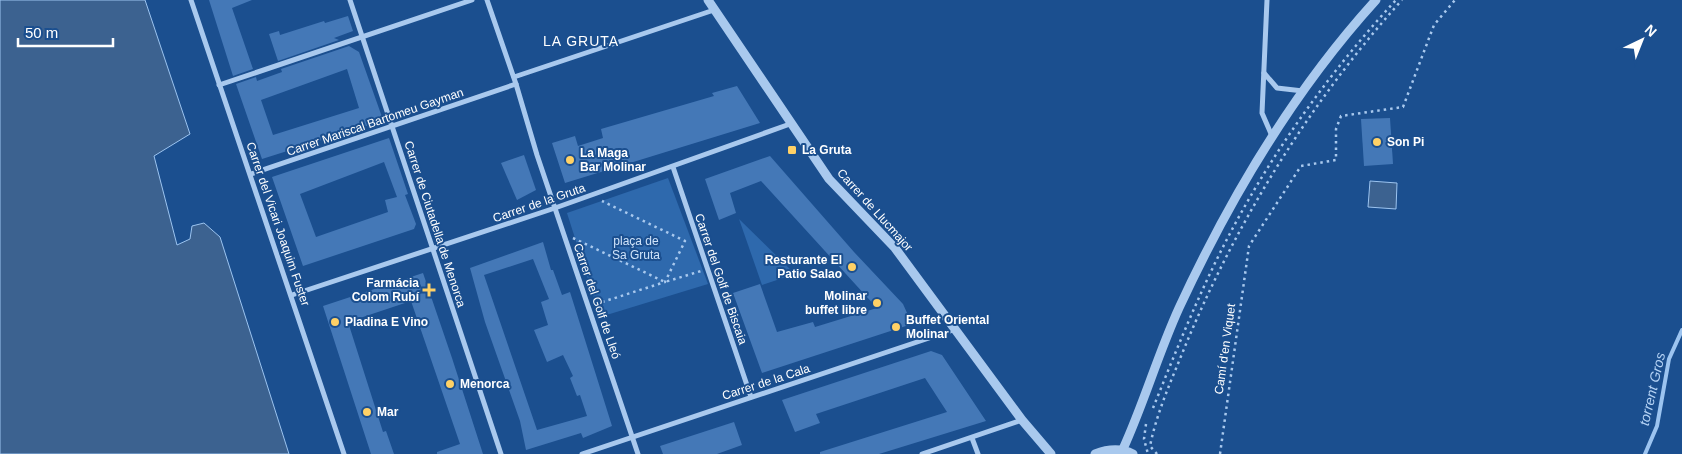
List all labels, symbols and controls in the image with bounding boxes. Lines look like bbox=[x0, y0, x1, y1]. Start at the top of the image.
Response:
scale bar bbox=[18, 15, 112, 47]
north arrow bbox=[1617, 15, 1667, 65]
text: N bbox=[1642, 21, 1660, 40]
text: 50 m bbox=[25, 24, 58, 41]
district label: LA GRUTA bbox=[543, 33, 619, 49]
street label: Carrer Mariscal Bartomeu Gayman bbox=[285, 85, 465, 159]
place label: Son Pi bbox=[1387, 135, 1424, 149]
marker: Son Pi bbox=[1371, 136, 1383, 148]
street label: Carrer de Ciutadella de Menorca bbox=[401, 139, 469, 309]
street label: Carrer del Vicari Joaquim Fuster bbox=[243, 140, 313, 308]
place label: La Gruta bbox=[802, 143, 852, 157]
marker: La Gruta bbox=[786, 144, 798, 156]
place label: La Maga Bar Molinar bbox=[580, 146, 646, 174]
marker: La Maga Bar Molinar bbox=[564, 154, 576, 166]
street label: Carrer de Llucmajor bbox=[834, 166, 916, 254]
street label: Carrer de la Gruta bbox=[491, 181, 587, 225]
street label: Carrer del Golf de Biscaia bbox=[692, 212, 750, 347]
park label: plaça de Sa Gruta bbox=[612, 234, 660, 262]
street label: Carrer del Golf de Lleó bbox=[571, 241, 623, 361]
place label: Resturante El Patio Salao bbox=[765, 253, 842, 281]
marker: Resturante El Patio Salao bbox=[846, 261, 858, 273]
place label: Farmácia Colom Rubí bbox=[352, 276, 420, 304]
marker: Farmácia Colom Rubí bbox=[423, 284, 435, 296]
place label: Molinar buffet libre bbox=[805, 289, 867, 317]
marker: Molinar buffet libre bbox=[871, 297, 883, 309]
street label: Camí d'en Viquet bbox=[1212, 302, 1238, 395]
place label: Buffet Oriental Molinar bbox=[906, 313, 989, 341]
place label: Pladina E Vino bbox=[345, 315, 428, 329]
marker: Pladina E Vino bbox=[329, 316, 341, 328]
marker: Buffet Oriental Molinar bbox=[890, 321, 902, 333]
water label: torrent Gros bbox=[1636, 351, 1668, 427]
street label: Carrer de la Cala bbox=[720, 361, 812, 403]
place label: Menorca bbox=[460, 377, 510, 391]
marker: Menorca bbox=[444, 378, 456, 390]
place label: Mar bbox=[377, 405, 399, 419]
marker: Mar bbox=[361, 406, 373, 418]

